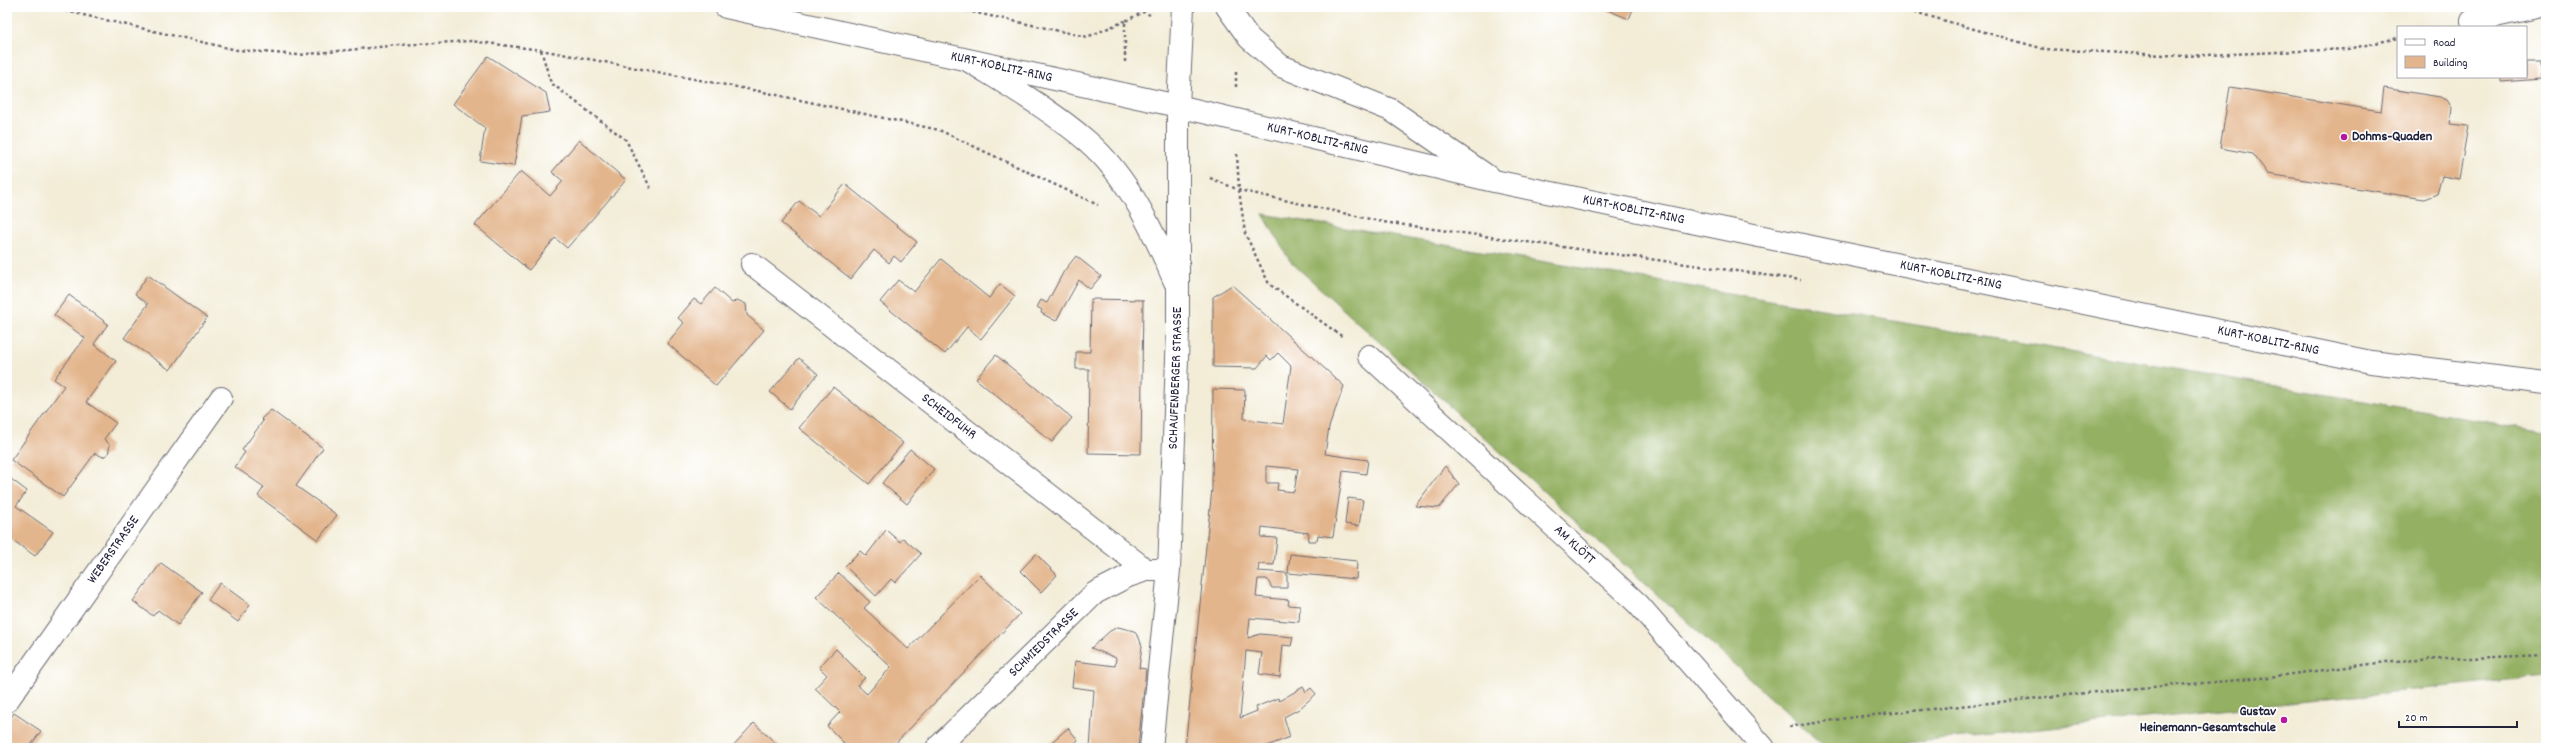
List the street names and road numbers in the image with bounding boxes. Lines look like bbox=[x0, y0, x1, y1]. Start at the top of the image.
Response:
street label: KURT-KOBLITZ-RING bbox=[949, 46, 1054, 88]
street label: KURT-KOBLITZ-RING bbox=[1265, 117, 1370, 161]
street label: KURT-KOBLITZ-RING bbox=[1581, 190, 1686, 230]
street label: KURT-KOBLITZ-RING bbox=[1898, 255, 2004, 296]
street label: SCHAUFENBERGER STRASSE bbox=[1164, 306, 1188, 450]
street label: KURT-KOBLITZ-RING bbox=[2215, 321, 2321, 361]
street label: SCHEIDFUHR bbox=[917, 389, 981, 445]
street label: WEBERSTRASSE bbox=[83, 511, 145, 588]
street label: AM KLÖTT bbox=[1549, 521, 1600, 570]
street label: SCHMIEDSTRASSE bbox=[1004, 603, 1084, 682]

